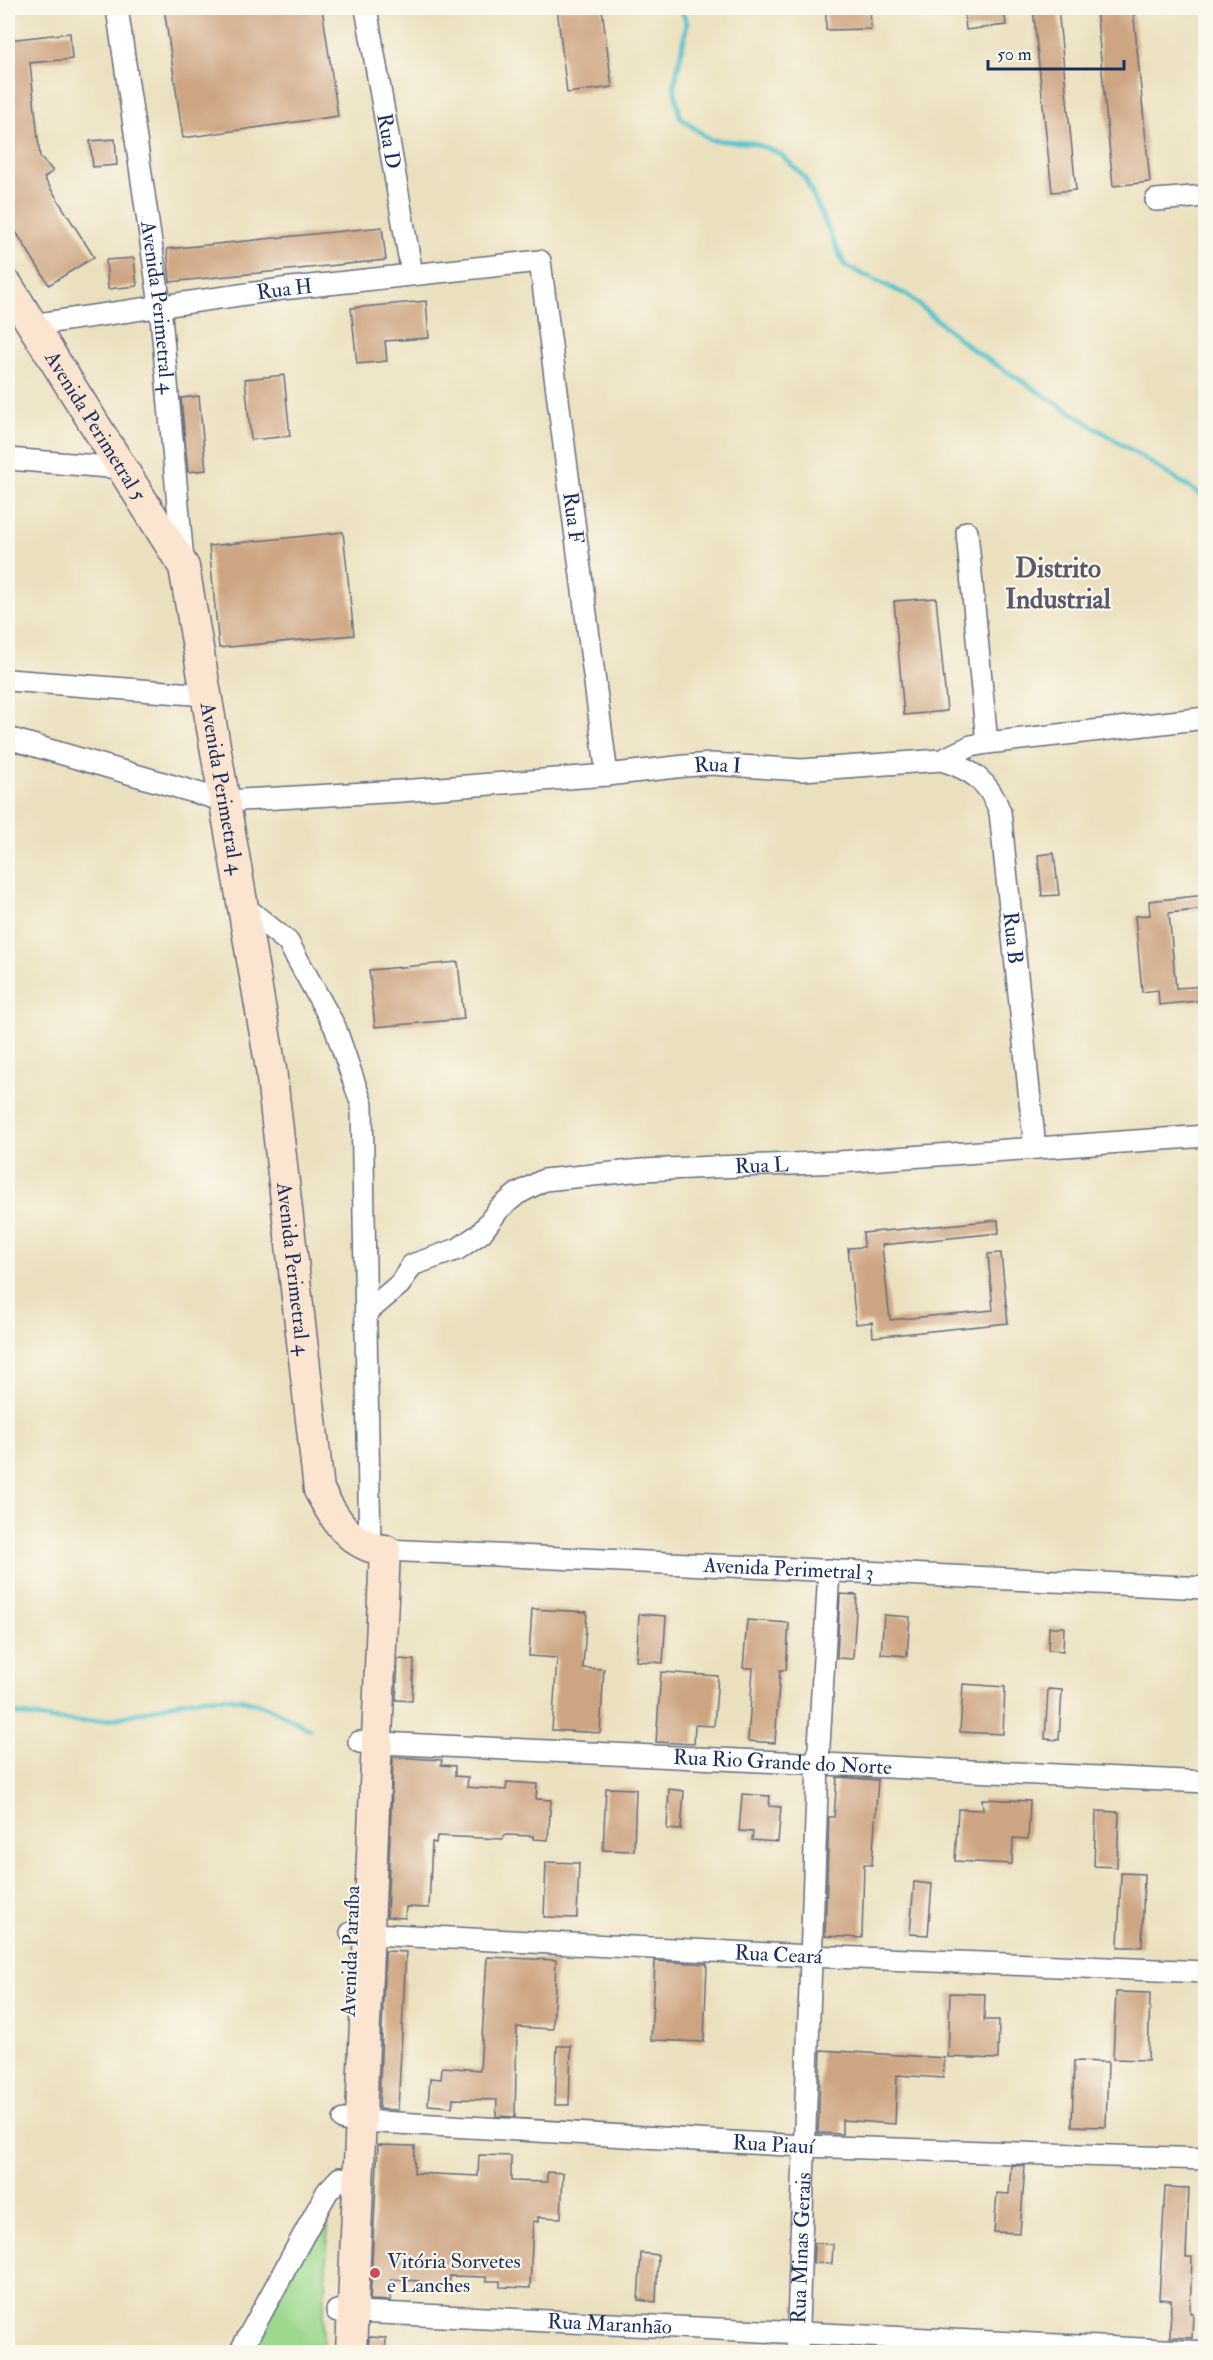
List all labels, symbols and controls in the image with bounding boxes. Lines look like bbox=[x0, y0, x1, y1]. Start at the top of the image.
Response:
scale bar bbox=[988, 33, 1124, 71]
text: 50 m bbox=[997, 43, 1032, 66]
street label: Rua D bbox=[370, 111, 407, 171]
street label: Avenida Perimetral 4 bbox=[134, 218, 181, 396]
street label: Rua H bbox=[255, 273, 314, 306]
street label: Avenida Perimetral 5 bbox=[38, 345, 153, 507]
street label: Rua F bbox=[556, 490, 590, 545]
district label: Distrito Industrial bbox=[1005, 552, 1112, 616]
street label: Avenida Perimetral 4 bbox=[194, 699, 250, 878]
street label: Rua I bbox=[693, 751, 742, 780]
street label: Rua B bbox=[996, 910, 1029, 965]
street label: Rua L bbox=[734, 1151, 789, 1180]
street label: Avenida Perimetral 4 bbox=[270, 1180, 317, 1358]
street label: Avenida Perimetral 3 bbox=[702, 1552, 874, 1587]
street label: Rua Rio Grande do Norte bbox=[672, 1744, 893, 1781]
street label: Avenida Paraíba bbox=[335, 1884, 366, 2018]
street label: Rua Ceará bbox=[734, 1939, 823, 1971]
street label: Rua Piauí bbox=[732, 2129, 816, 2160]
street label: Rua Minas Gerais bbox=[785, 2172, 817, 2324]
place label: Vitória Sorvetes e Lanches bbox=[387, 2248, 521, 2299]
marker: Vitória Sorvetes e Lanches bbox=[368, 2266, 382, 2280]
street label: Rua Maranhão bbox=[547, 2308, 673, 2341]

